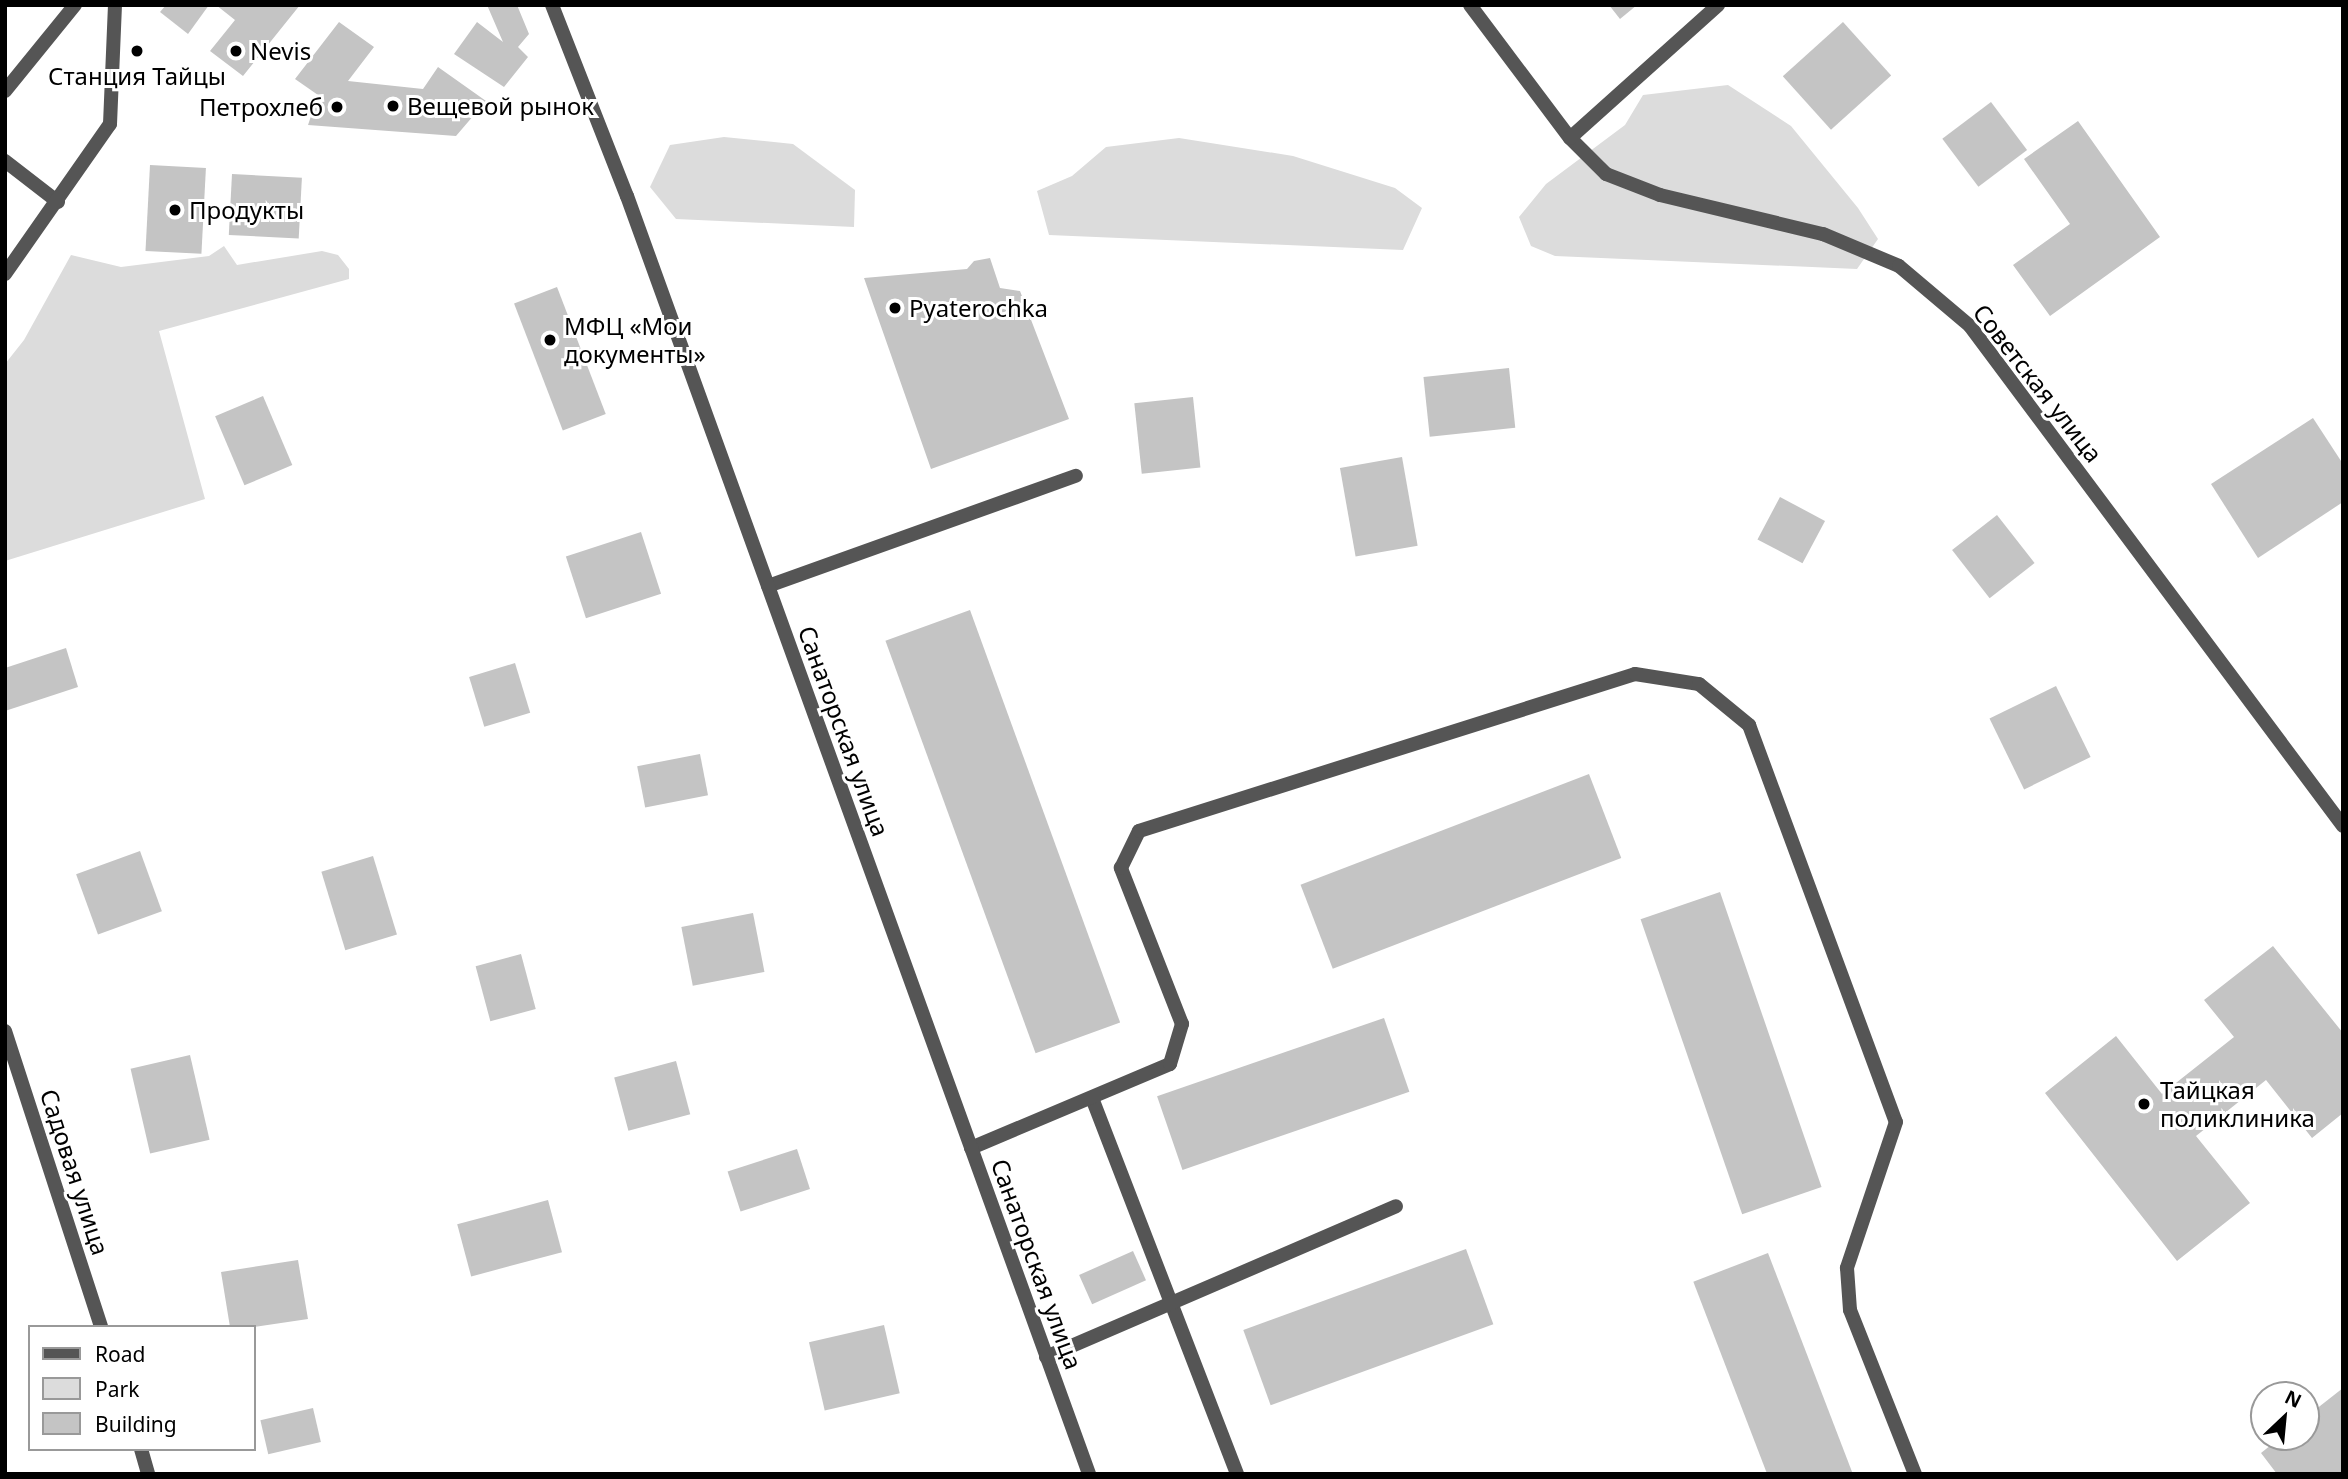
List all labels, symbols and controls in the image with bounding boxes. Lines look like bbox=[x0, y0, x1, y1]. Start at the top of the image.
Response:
place label: Nevis bbox=[250, 37, 311, 65]
marker: Станция Тайцы bbox=[129, 43, 145, 59]
marker: Nevis bbox=[228, 43, 244, 59]
place label: Станция Тайцы bbox=[48, 62, 226, 90]
place label: Вещевой рынок bbox=[407, 92, 594, 120]
place label: Петрохлеб bbox=[199, 93, 323, 121]
marker: Вещевой рынок bbox=[385, 98, 401, 114]
marker: Петрохлеб bbox=[329, 99, 345, 115]
place label: Продукты bbox=[189, 196, 304, 224]
marker: Продукты bbox=[167, 202, 183, 218]
place label: Pyaterochka bbox=[909, 294, 1048, 322]
street label: Советская улица bbox=[1967, 298, 2109, 468]
marker: Pyaterochka bbox=[887, 300, 903, 316]
place label: МФЦ «Мои документы» bbox=[564, 312, 706, 368]
marker: МФЦ «Мои документы» bbox=[542, 332, 558, 348]
street label: Санаторская улица bbox=[793, 622, 895, 840]
place label: Тайцкая поликлиника bbox=[2160, 1076, 2315, 1132]
street label: Садовая улица bbox=[35, 1086, 115, 1258]
marker: Тайцкая поликлиника bbox=[2134, 1094, 2154, 1114]
street label: Санаторская улица bbox=[986, 1155, 1088, 1373]
legend bbox=[28, 1325, 256, 1451]
text: Road bbox=[95, 1340, 145, 1368]
text: Park bbox=[95, 1375, 139, 1403]
north arrow bbox=[2250, 1381, 2320, 1451]
text: N bbox=[2281, 1384, 2306, 1414]
text: Building bbox=[95, 1410, 177, 1438]

